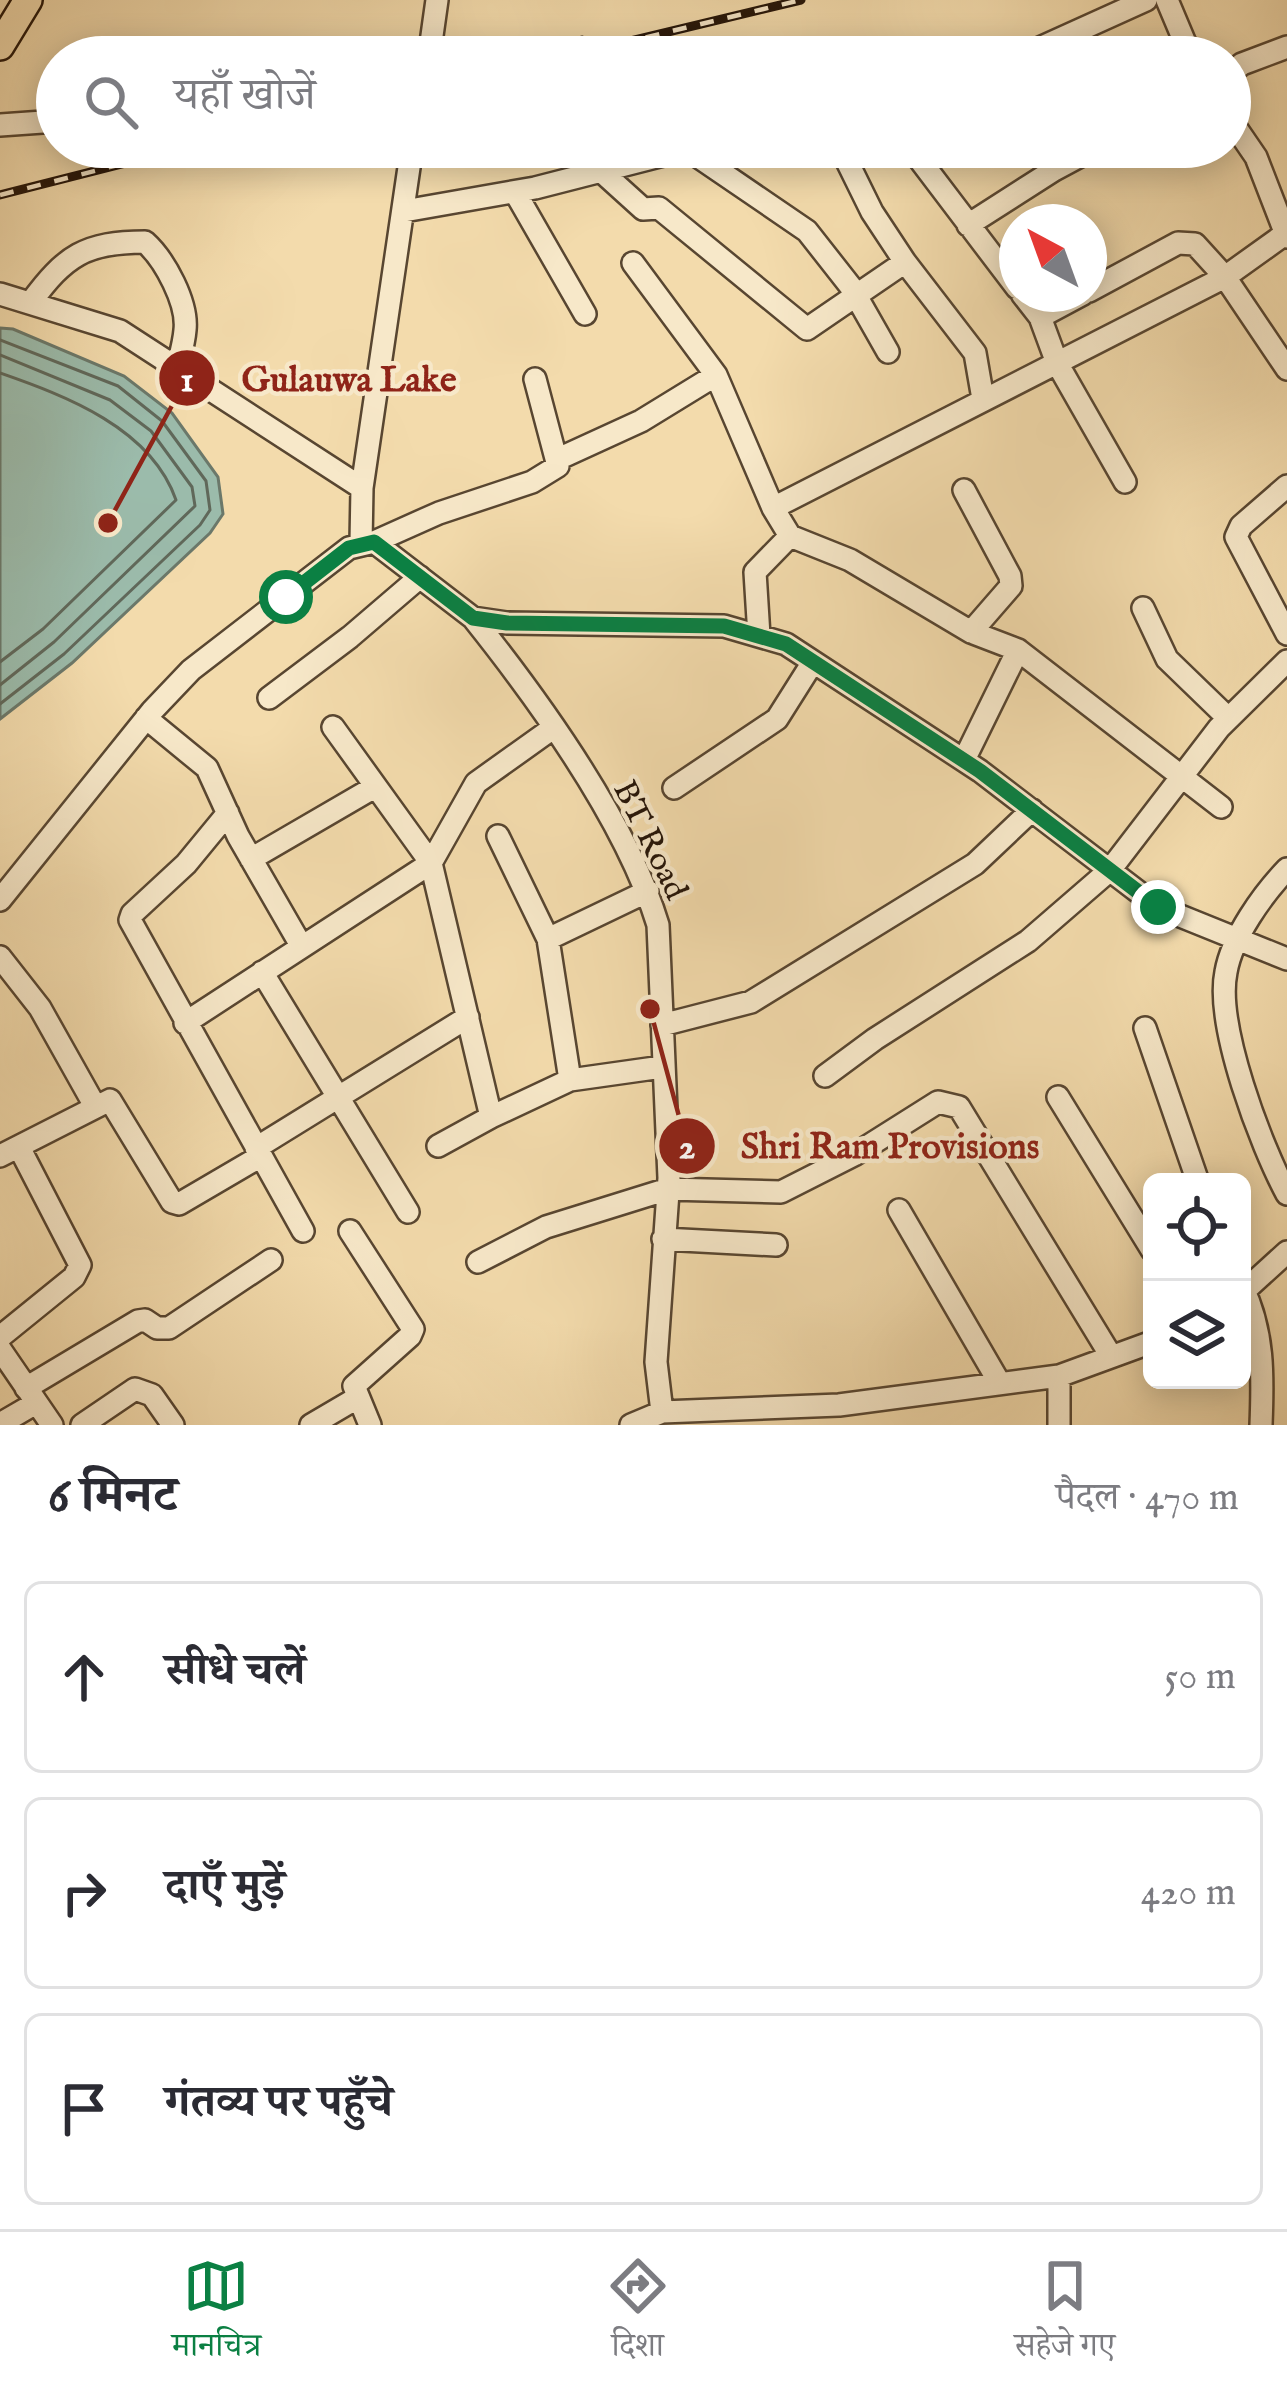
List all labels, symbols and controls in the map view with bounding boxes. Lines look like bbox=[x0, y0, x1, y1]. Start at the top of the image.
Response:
search box bbox=[36, 36, 1251, 168]
text: यहाँ खोजें bbox=[174, 68, 316, 125]
icon: search bbox=[78, 69, 144, 135]
north arrow bbox=[999, 204, 1107, 312]
callout: Gulauwa Lake bbox=[157, 342, 480, 414]
text: 1 bbox=[180, 358, 194, 404]
text: Gulauwa Lake bbox=[241, 358, 457, 404]
route start bbox=[259, 570, 313, 624]
street label: BT Road bbox=[602, 774, 696, 907]
route end bbox=[1131, 880, 1185, 934]
callout: Shri Ram Provisions bbox=[657, 1110, 1064, 1182]
text: 2 bbox=[679, 1125, 696, 1171]
text: Shri Ram Provisions bbox=[741, 1125, 1039, 1171]
map controls bbox=[1143, 1173, 1251, 1389]
button: locate bbox=[1143, 1173, 1251, 1281]
button: layers bbox=[1143, 1281, 1251, 1389]
text: 6 मिनट bbox=[48, 1465, 177, 1530]
text: पैदल · 470 m bbox=[1056, 1474, 1239, 1523]
text: सीधे चलें bbox=[165, 1643, 305, 1700]
icon: ahead bbox=[51, 1644, 117, 1710]
text: 50 m bbox=[1164, 1653, 1236, 1702]
text: दाएँ मुड़ें bbox=[165, 1859, 285, 1916]
icon: right bbox=[51, 1860, 117, 1926]
text: 420 m bbox=[1141, 1869, 1236, 1918]
text: गंतव्य पर पहुँचे bbox=[165, 2075, 393, 2132]
icon: arrive bbox=[51, 2076, 117, 2142]
tab: मानचित्र bbox=[172, 2253, 261, 2377]
tab: दिशा bbox=[605, 2253, 671, 2377]
tab: सहेजे गए bbox=[1014, 2253, 1115, 2377]

